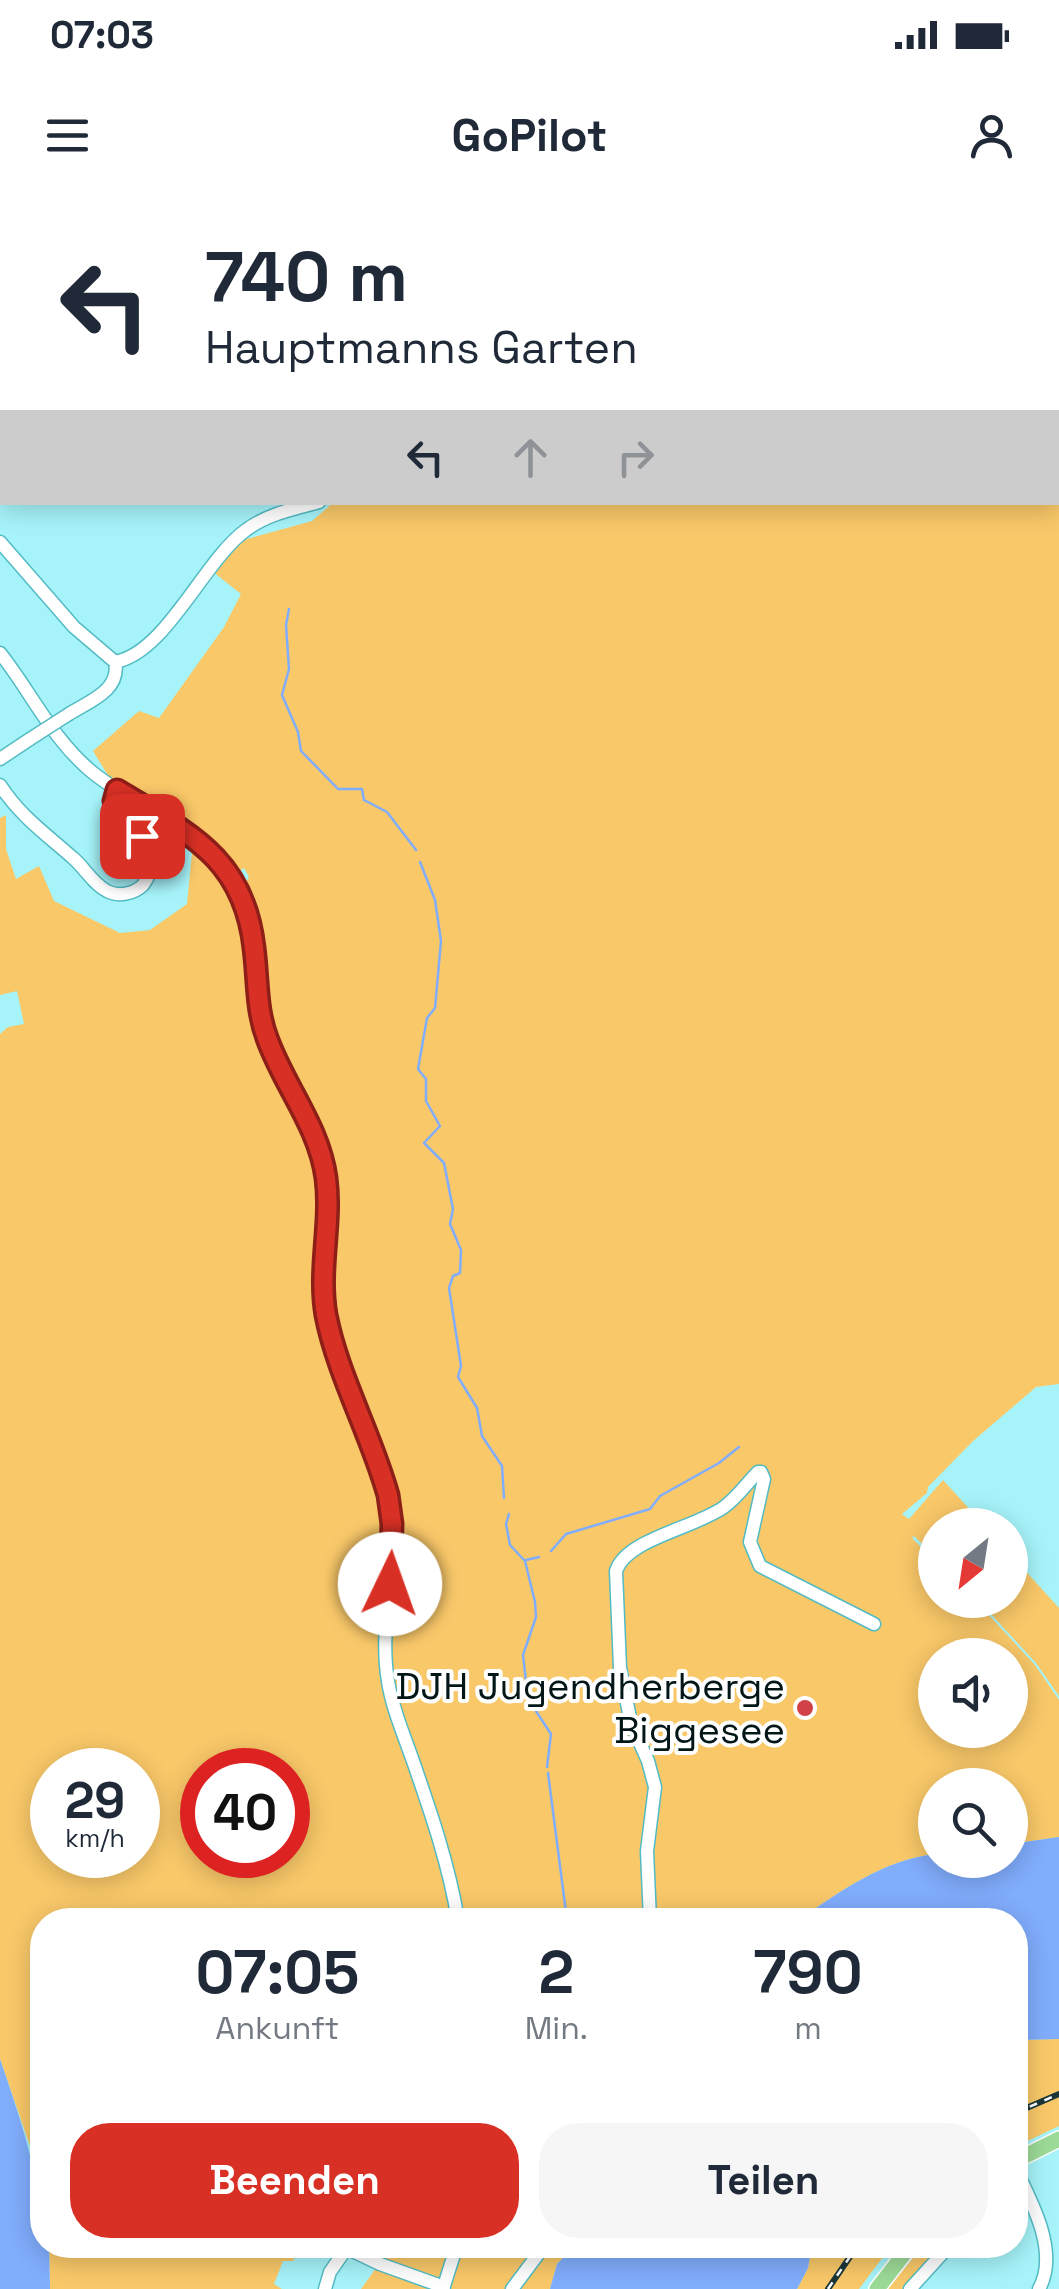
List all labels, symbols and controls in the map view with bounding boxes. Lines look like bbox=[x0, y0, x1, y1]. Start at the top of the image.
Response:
text: 07:03 bbox=[50, 11, 154, 59]
text: GoPilot bbox=[452, 107, 607, 164]
icon: menu bbox=[40, 108, 95, 163]
icon: person bbox=[964, 108, 1019, 163]
text: 740 m bbox=[205, 232, 408, 321]
icon: left bbox=[40, 240, 170, 370]
text: Hauptmanns Garten bbox=[205, 319, 638, 376]
icon: left bbox=[398, 430, 453, 485]
icon: ahead bbox=[503, 430, 558, 485]
icon: right bbox=[608, 430, 663, 485]
pin bbox=[100, 794, 185, 879]
icon: arrive bbox=[115, 809, 170, 864]
north arrow bbox=[918, 1508, 1028, 1618]
map controls bbox=[918, 1508, 1028, 1878]
position arrow bbox=[338, 1532, 442, 1636]
button: sound bbox=[918, 1638, 1028, 1748]
place label: DJH Jugendherberge Biggesee bbox=[395, 1662, 785, 1754]
marker: DJH Jugendherberge Biggesee bbox=[794, 1697, 816, 1719]
speed limit sign: 40 bbox=[180, 1748, 310, 1878]
button: search bbox=[918, 1768, 1028, 1878]
text: 29 bbox=[65, 1769, 125, 1833]
text: km/h bbox=[65, 1822, 125, 1854]
text: 07:05 bbox=[195, 1934, 359, 2011]
text: 2 bbox=[538, 1934, 574, 2011]
text: 790 bbox=[753, 1934, 863, 2011]
text: Ankunft bbox=[215, 2008, 339, 2048]
text: Min. bbox=[525, 2008, 588, 2048]
text: m bbox=[794, 2008, 822, 2048]
button: Beenden bbox=[70, 2123, 519, 2238]
button: Teilen bbox=[539, 2123, 988, 2238]

